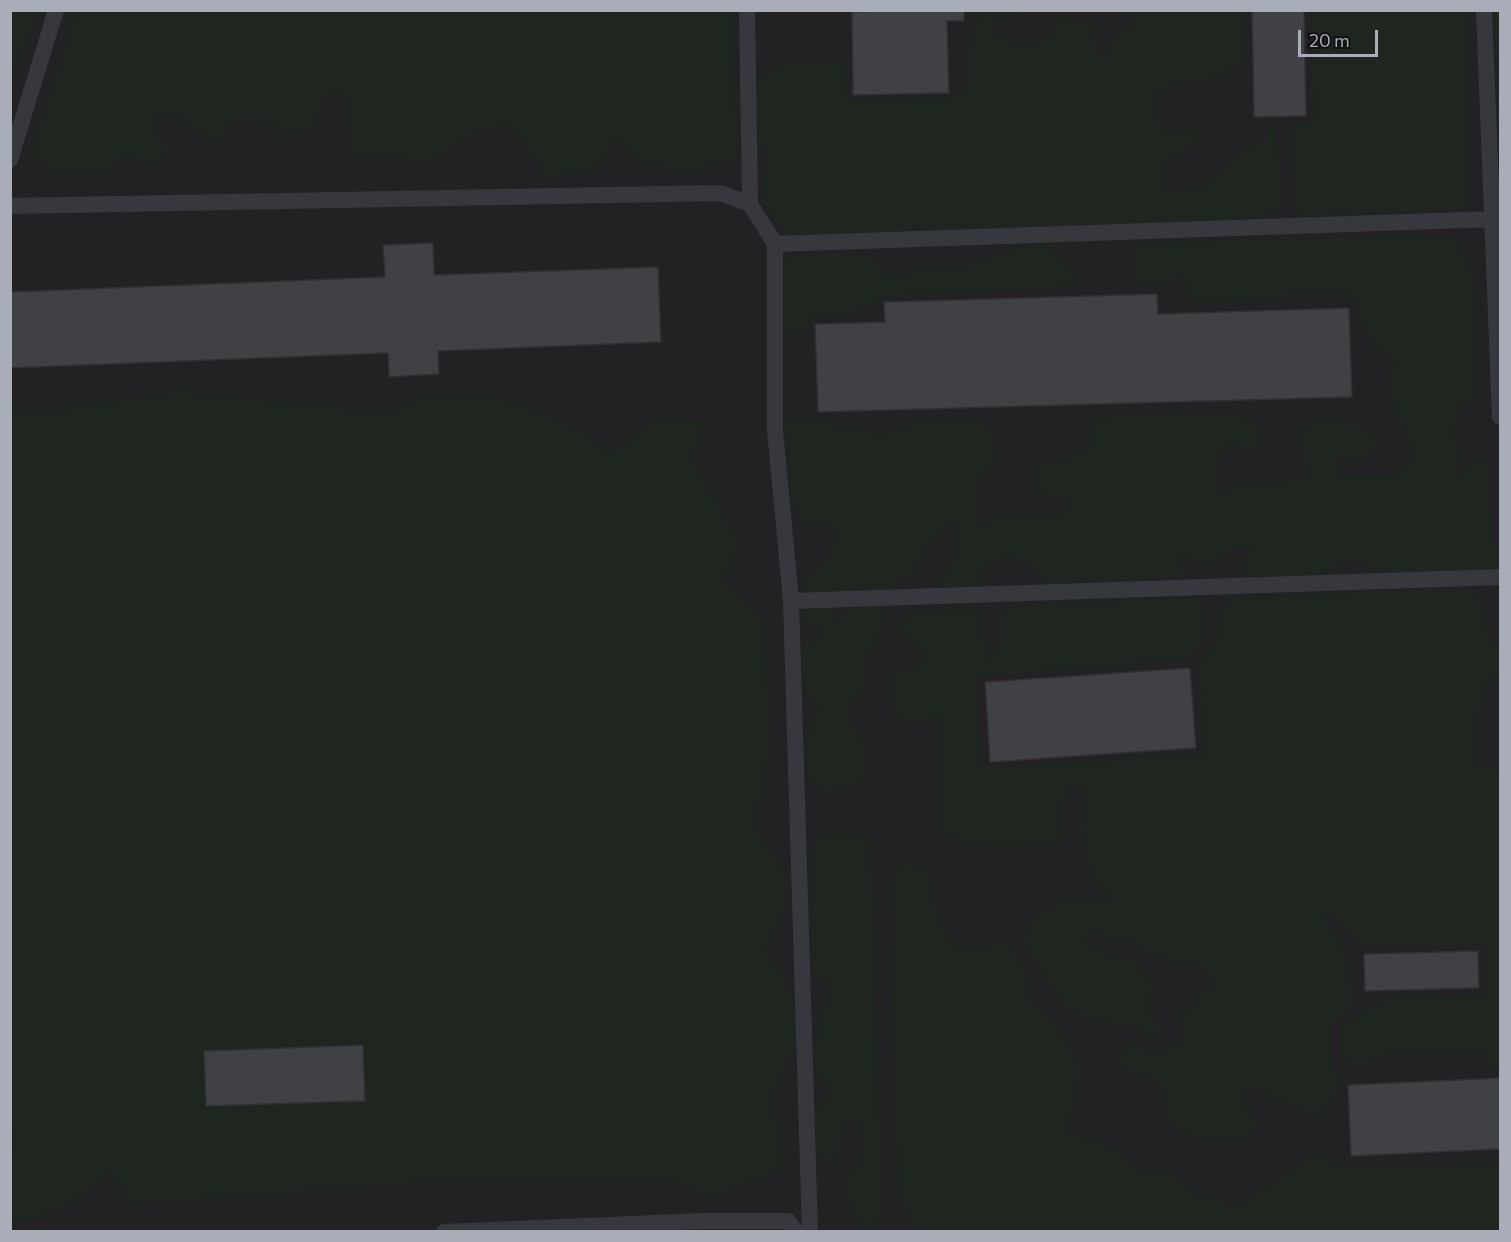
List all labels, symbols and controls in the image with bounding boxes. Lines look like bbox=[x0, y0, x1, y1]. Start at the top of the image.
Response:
scale bar bbox=[1301, 18, 1380, 56]
text: 20 m bbox=[1309, 29, 1350, 51]

